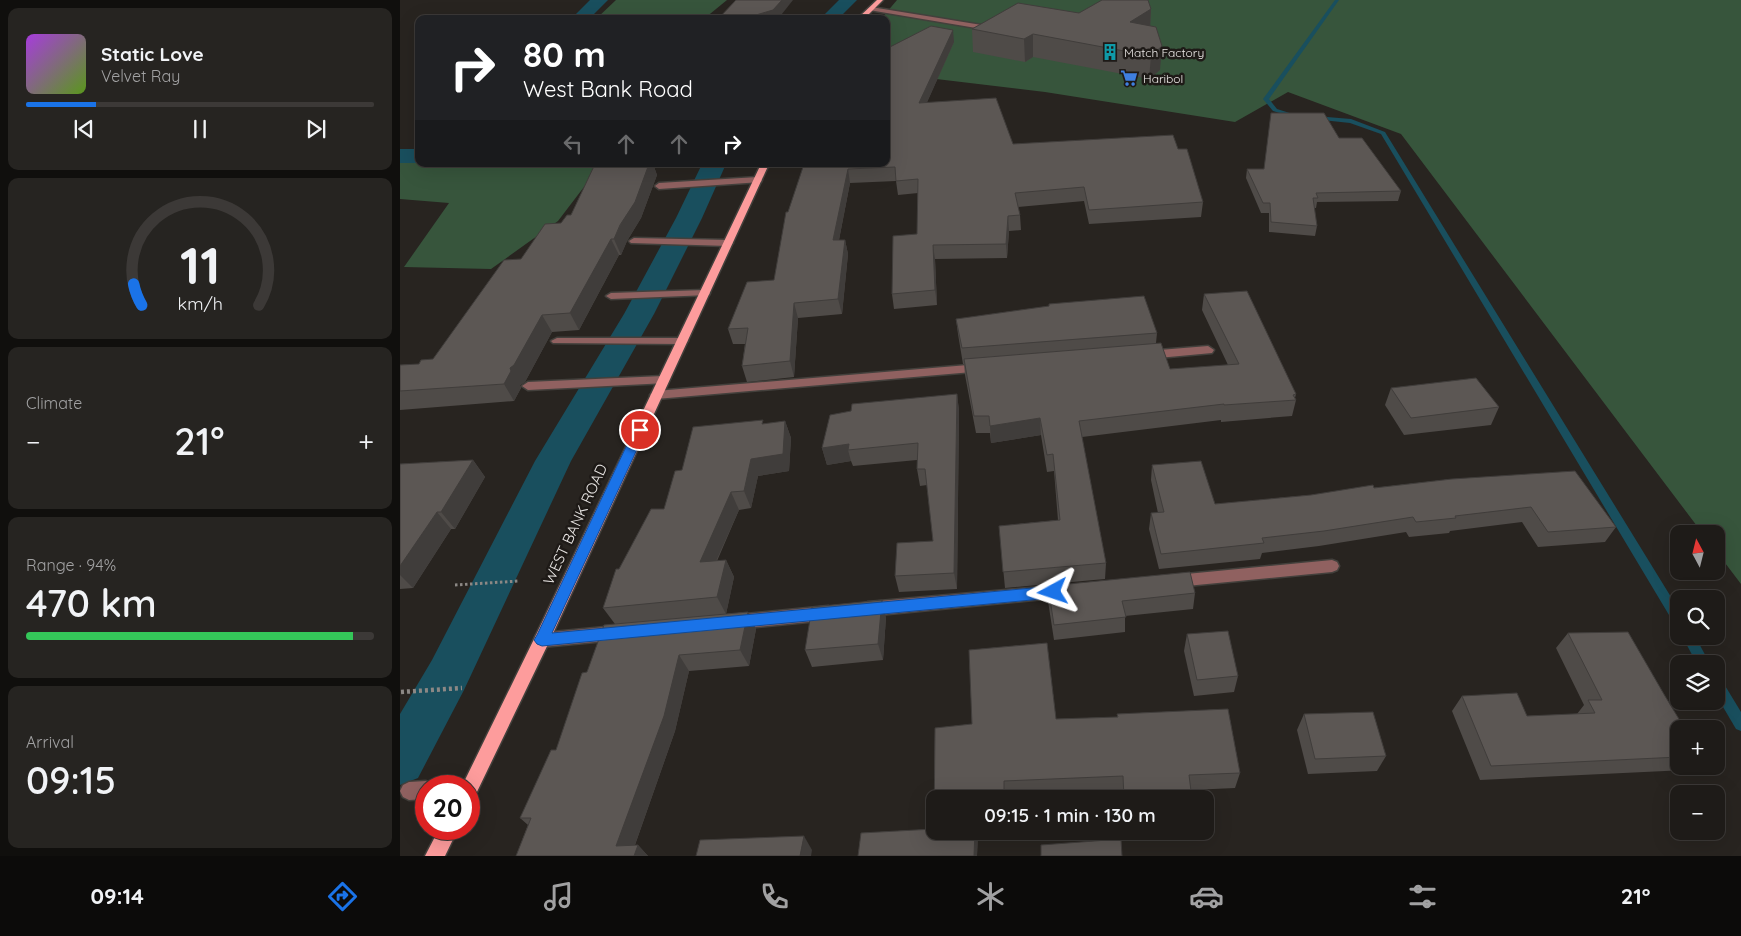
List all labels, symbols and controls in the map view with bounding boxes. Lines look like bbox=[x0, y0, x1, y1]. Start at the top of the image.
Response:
text: 80 m bbox=[523, 32, 606, 76]
icon: right bbox=[440, 35, 505, 100]
text: Static Love bbox=[101, 42, 204, 66]
building icon: Match Factory bbox=[1100, 42, 1120, 62]
place label: Match Factory bbox=[1124, 45, 1204, 60]
text: Velvet Ray bbox=[101, 66, 180, 86]
supermarket icon: Haribol bbox=[1119, 68, 1139, 88]
place label: Haribol bbox=[1143, 71, 1183, 86]
text: West Bank Road bbox=[523, 75, 693, 103]
icon: previous bbox=[70, 115, 98, 143]
icon: pause bbox=[186, 115, 214, 143]
icon: next bbox=[302, 115, 330, 143]
icon: left bbox=[559, 130, 587, 158]
icon: ahead bbox=[612, 130, 640, 158]
icon: ahead bbox=[665, 130, 693, 158]
icon: right bbox=[718, 130, 746, 158]
text: 11 bbox=[180, 232, 220, 297]
text: km/h bbox=[177, 292, 223, 314]
text: Climate bbox=[26, 393, 82, 413]
pin bbox=[619, 409, 661, 451]
icon: arrive bbox=[626, 416, 654, 444]
text: 21° bbox=[174, 417, 224, 465]
text: − bbox=[26, 424, 41, 459]
text: + bbox=[358, 424, 374, 459]
street label: WEST BANK ROAD bbox=[539, 460, 611, 587]
north arrow bbox=[1670, 525, 1725, 580]
map controls bbox=[1670, 525, 1725, 840]
text: Range · 94% bbox=[26, 555, 116, 575]
position arrow bbox=[1026, 565, 1078, 617]
text: 470 km bbox=[26, 579, 157, 627]
button: search bbox=[1670, 590, 1725, 645]
button: layers bbox=[1670, 655, 1725, 710]
button: + bbox=[1670, 720, 1725, 775]
text: Arrival bbox=[26, 732, 74, 752]
text: 09:15 bbox=[26, 756, 116, 804]
speed limit sign: 20 bbox=[415, 775, 480, 840]
button: − bbox=[1670, 785, 1725, 840]
text: 09:15 · 1 min · 130 m bbox=[984, 803, 1156, 827]
icon: directions bbox=[325, 879, 360, 914]
icon: music bbox=[541, 879, 576, 914]
icon: phone bbox=[757, 879, 792, 914]
icon: climate bbox=[973, 879, 1008, 914]
icon: car bbox=[1189, 879, 1224, 914]
icon: filters bbox=[1405, 879, 1440, 914]
text: 09:14 bbox=[90, 882, 144, 910]
text: 21° bbox=[1621, 882, 1651, 910]

